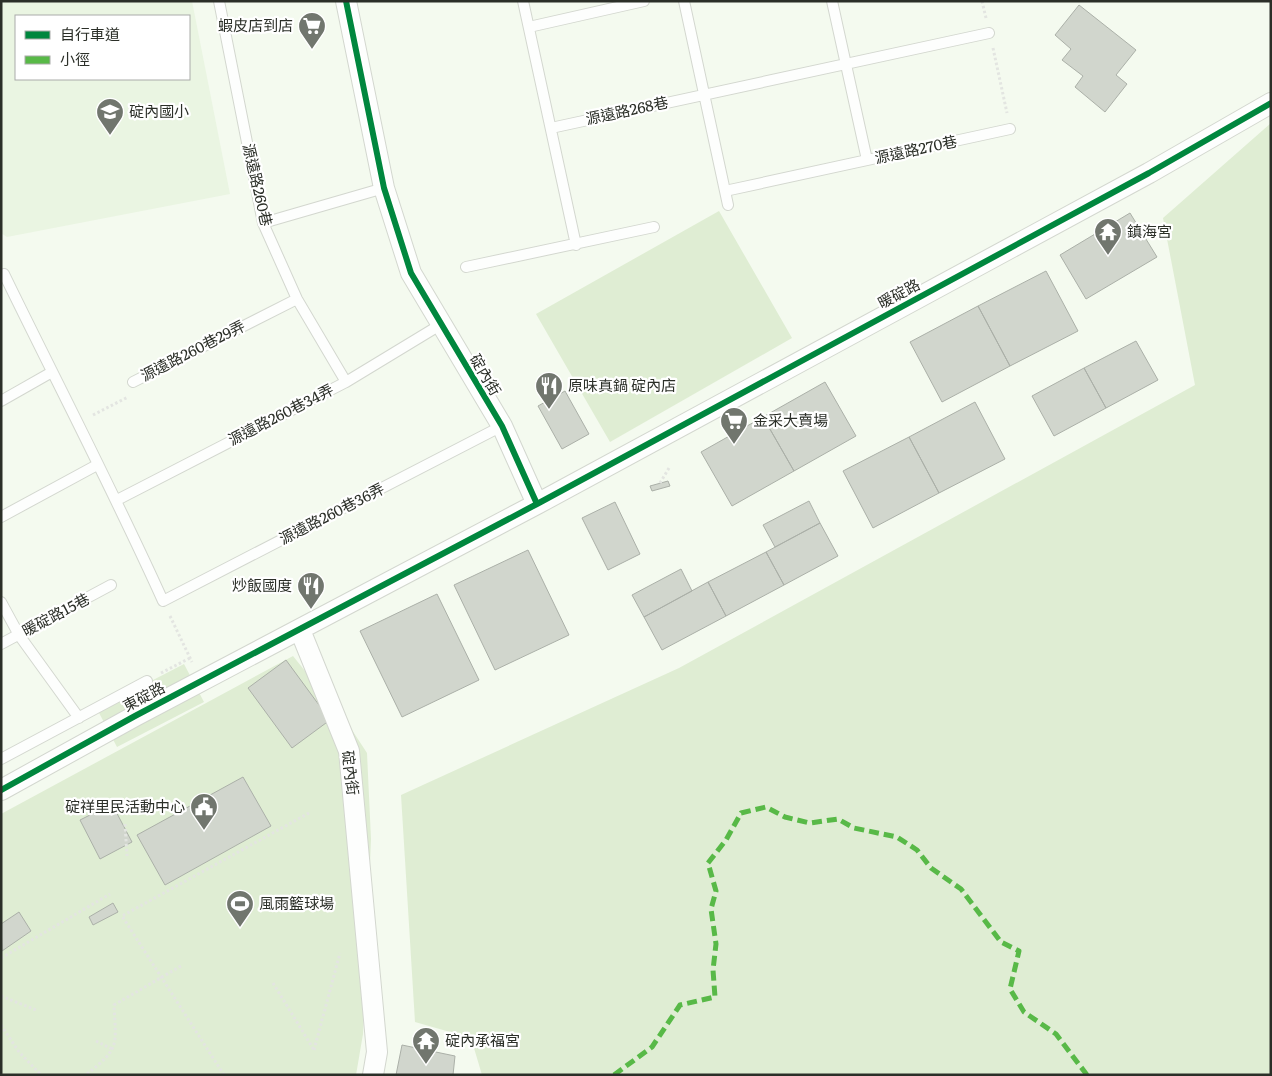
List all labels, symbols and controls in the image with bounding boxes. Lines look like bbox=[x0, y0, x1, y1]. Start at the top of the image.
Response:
supermarket icon: 蝦皮店到店 bbox=[297, 11, 327, 50]
place label: 蝦皮店到店 bbox=[218, 13, 293, 36]
legend bbox=[15, 15, 190, 80]
text: 自行車道 bbox=[60, 22, 120, 45]
text: 小徑 bbox=[60, 47, 90, 70]
street label: 源遠路268巷 bbox=[583, 90, 670, 130]
school or university icon: 碇內國小 bbox=[95, 97, 125, 136]
place label: 碇內國小 bbox=[129, 99, 189, 122]
street label: 源遠路270巷 bbox=[872, 129, 959, 168]
street label: 源遠路260巷 bbox=[238, 141, 279, 228]
temple icon: 鎮海宮 bbox=[1093, 217, 1123, 256]
place label: 鎮海宮 bbox=[1127, 219, 1172, 242]
street label: 暖碇路 bbox=[873, 272, 924, 313]
street label: 源遠路260巷29弄 bbox=[136, 313, 249, 386]
street label: 碇內街 bbox=[465, 349, 508, 399]
restaurant icon: 原味真鍋 碇內店 bbox=[534, 371, 564, 410]
place label: 原味真鍋 碇內店 bbox=[568, 373, 676, 396]
street label: 源遠路260巷34弄 bbox=[224, 377, 337, 450]
supermarket icon: 金采大賣場 bbox=[719, 406, 749, 445]
place label: 金采大賣場 bbox=[753, 408, 828, 431]
street label: 源遠路260巷36弄 bbox=[275, 476, 388, 549]
restaurant icon: 炒飯國度 bbox=[296, 571, 326, 610]
place label: 炒飯國度 bbox=[232, 573, 292, 596]
street label: 暖碇路15巷 bbox=[17, 586, 93, 641]
street label: 東碇路 bbox=[118, 675, 169, 716]
street label: 碇內街 bbox=[337, 749, 366, 797]
public building icon: 碇祥里民活動中心 bbox=[189, 792, 219, 831]
place label: 碇祥里民活動中心 bbox=[65, 794, 185, 817]
sports icon: 風雨籃球場 bbox=[225, 889, 255, 928]
place label: 風雨籃球場 bbox=[259, 891, 334, 914]
temple icon: 碇內承福宮 bbox=[411, 1026, 441, 1065]
place label: 碇內承福宮 bbox=[445, 1028, 520, 1051]

